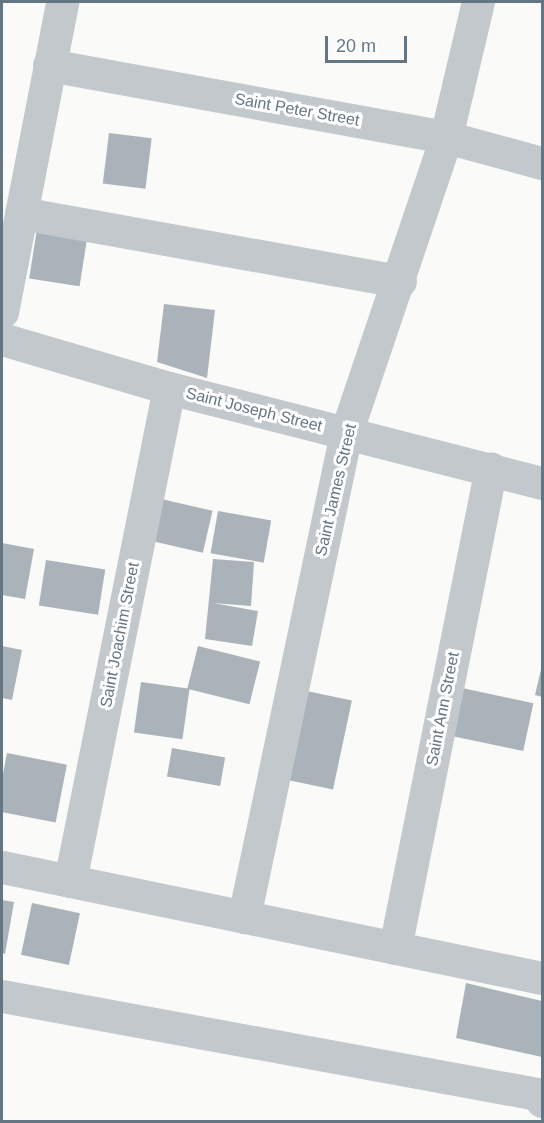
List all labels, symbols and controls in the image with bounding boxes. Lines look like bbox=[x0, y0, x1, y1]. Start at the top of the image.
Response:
scale bar bbox=[328, 24, 410, 62]
text: 20 m bbox=[336, 36, 376, 56]
street label: Saint Peter Street bbox=[233, 90, 361, 130]
street label: Saint Joseph Street bbox=[184, 384, 324, 436]
street label: Saint James Street bbox=[311, 422, 361, 558]
street label: Saint Joachim Street bbox=[96, 561, 144, 709]
street label: Saint Ann Street bbox=[422, 650, 464, 768]

